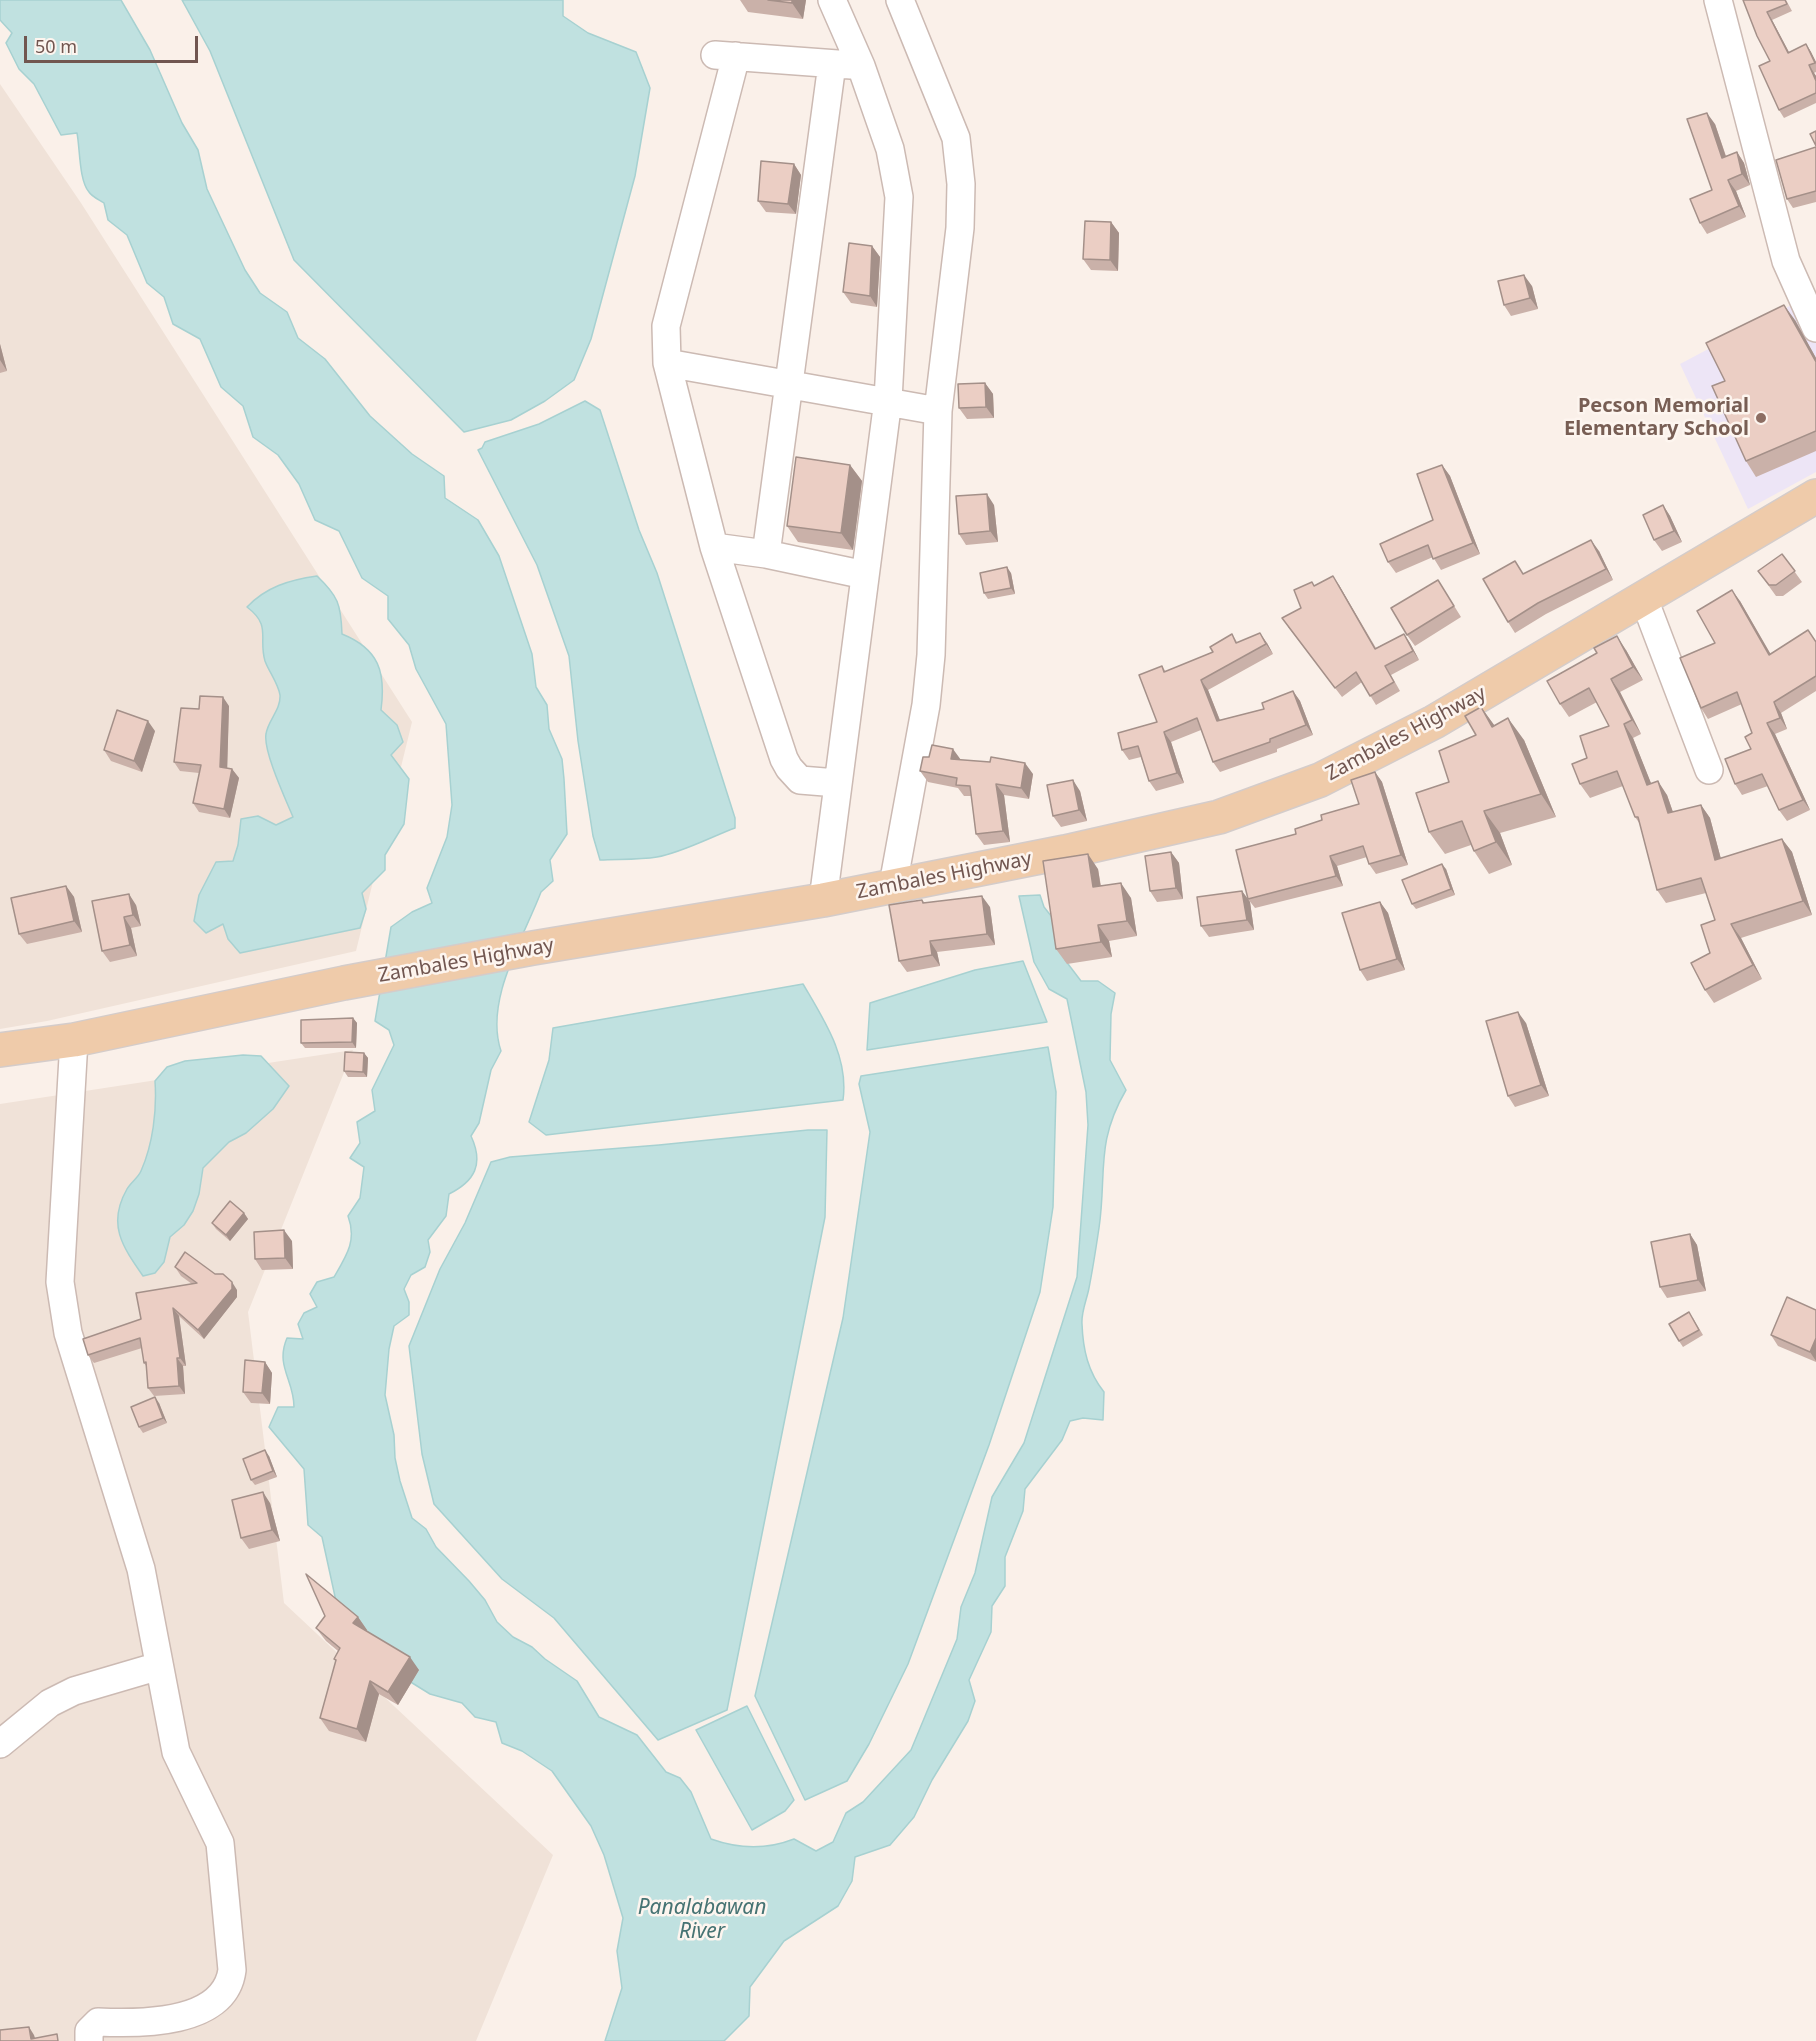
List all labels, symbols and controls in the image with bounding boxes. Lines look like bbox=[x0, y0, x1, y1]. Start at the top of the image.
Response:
scale bar bbox=[27, 24, 201, 62]
text: 50 m bbox=[35, 34, 77, 58]
place label: Pecson Memorial Elementary School bbox=[1564, 394, 1749, 441]
marker: Pecson Memorial Elementary School bbox=[1754, 411, 1768, 425]
street label: Zambales Highway bbox=[1322, 682, 1490, 786]
street label: Zambales Highway bbox=[854, 847, 1034, 905]
street label: Zambales Highway bbox=[376, 934, 556, 988]
water label: Panalabawan River bbox=[638, 1895, 766, 1945]

